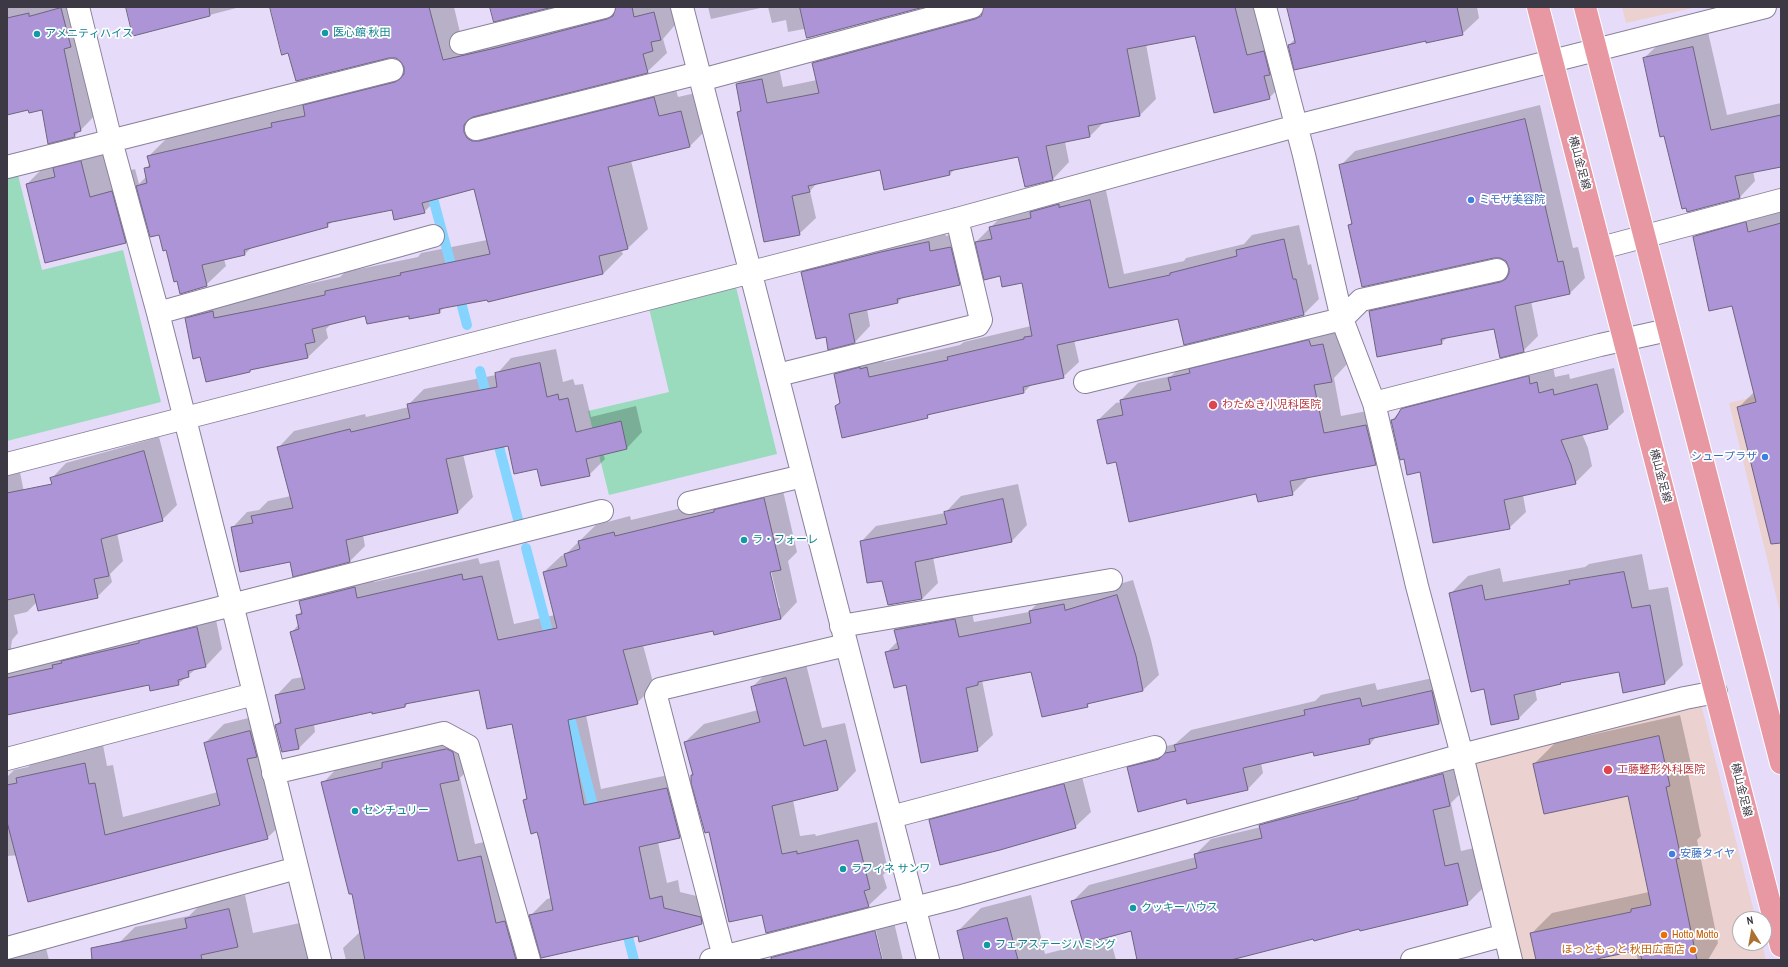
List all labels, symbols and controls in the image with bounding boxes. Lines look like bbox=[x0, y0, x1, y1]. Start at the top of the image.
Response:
place label: 医心館 秋田 bbox=[333, 26, 391, 40]
place label: アメニティハイス bbox=[45, 27, 133, 41]
marker: 医心館 秋田 bbox=[320, 28, 330, 38]
marker: アメニティハイス bbox=[32, 29, 42, 39]
street label: 横山金足線 bbox=[1566, 135, 1592, 191]
place label: ミモザ美容院 bbox=[1479, 193, 1545, 207]
marker: ミモザ美容院 bbox=[1466, 195, 1476, 205]
place label: わたぬき小児科医院 bbox=[1222, 398, 1321, 412]
marker: わたぬき小児科医院 bbox=[1207, 399, 1219, 411]
street label: 横山金足線 bbox=[1647, 448, 1673, 504]
place label: シュープラザ bbox=[1691, 450, 1757, 464]
marker: シュープラザ bbox=[1760, 452, 1770, 462]
place label: ラ・フォーレ bbox=[752, 533, 818, 547]
marker: ラ・フォーレ bbox=[739, 535, 749, 545]
street label: 横山金足線 bbox=[1728, 762, 1754, 818]
place label: 工藤整形外科医院 bbox=[1617, 763, 1705, 777]
marker: 工藤整形外科医院 bbox=[1602, 764, 1614, 776]
place label: センチュリー bbox=[363, 804, 429, 818]
marker: センチュリー bbox=[350, 806, 360, 816]
place label: 安藤タイヤ bbox=[1680, 847, 1735, 861]
marker: 安藤タイヤ bbox=[1667, 849, 1677, 859]
place label: ラフィネ サンワ bbox=[851, 862, 931, 876]
marker: ラフィネ サンワ bbox=[838, 864, 848, 874]
place label: クッキーハウス bbox=[1141, 901, 1218, 915]
marker: クッキーハウス bbox=[1128, 903, 1138, 913]
north arrow bbox=[1732, 911, 1772, 951]
text: N bbox=[1745, 913, 1754, 928]
place label: Hotto Motto bbox=[1672, 928, 1719, 942]
marker: Hotto Motto bbox=[1659, 930, 1669, 940]
place label: フェアステージハミング bbox=[995, 938, 1116, 952]
marker: フェアステージハミング bbox=[982, 940, 992, 950]
place label: ほっともっと 秋田広面店 bbox=[1561, 943, 1685, 957]
marker: ほっともっと 秋田広面店 bbox=[1688, 945, 1698, 955]

